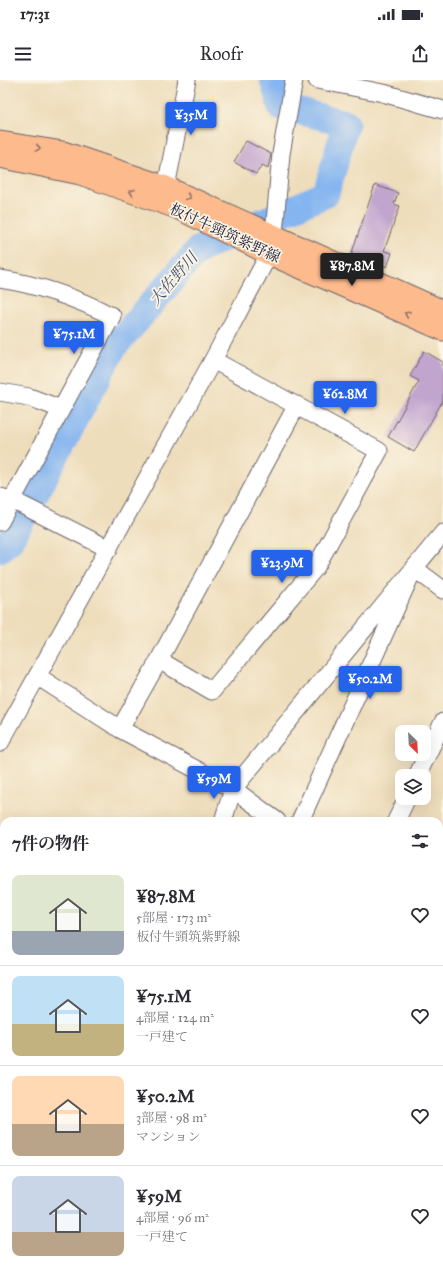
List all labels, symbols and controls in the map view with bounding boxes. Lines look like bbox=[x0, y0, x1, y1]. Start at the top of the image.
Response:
text: 17:31 bbox=[20, 5, 50, 23]
icon: menu bbox=[12, 43, 34, 65]
text: Roofr bbox=[200, 43, 243, 65]
icon: share bbox=[409, 43, 431, 65]
pin: ¥35M bbox=[167, 102, 215, 136]
text: ¥35M bbox=[174, 107, 208, 123]
one-way arrow bbox=[35, 143, 42, 152]
one-way arrow bbox=[128, 189, 135, 197]
one-way arrow bbox=[184, 192, 192, 200]
street label: 板付牛頸筑紫野線 bbox=[167, 199, 283, 267]
water label: 大佐野川 bbox=[145, 247, 202, 309]
pin: ¥87.8M bbox=[319, 253, 385, 287]
text: ¥87.8M bbox=[329, 258, 375, 274]
one-way arrow bbox=[404, 311, 411, 319]
pin: ¥75.1M bbox=[41, 321, 107, 355]
text: ¥75.1M bbox=[53, 326, 95, 342]
pin: ¥62.8M bbox=[312, 381, 378, 415]
text: ¥62.8M bbox=[323, 386, 367, 402]
pin: ¥23.9M bbox=[249, 550, 315, 584]
text: ¥23.9M bbox=[260, 555, 304, 571]
pin: ¥50.2M bbox=[337, 666, 403, 700]
text: ¥50.2M bbox=[348, 671, 392, 687]
north arrow bbox=[395, 725, 431, 761]
map controls bbox=[395, 725, 431, 805]
pin: ¥59M bbox=[190, 766, 238, 800]
button: layers bbox=[395, 769, 431, 805]
text: ¥59M bbox=[197, 771, 231, 787]
icon: filters bbox=[409, 830, 431, 852]
text: 7件の物件 bbox=[12, 833, 89, 854]
text: ¥87.8M bbox=[136, 886, 195, 907]
icon: home bbox=[44, 891, 92, 939]
icon: heart bbox=[409, 904, 431, 926]
text: 5部屋 · 173 m² bbox=[136, 910, 211, 926]
text: 板付牛頸筑紫野線 bbox=[136, 929, 240, 945]
text: ¥75.1M bbox=[136, 986, 191, 1007]
icon: home bbox=[44, 992, 92, 1040]
icon: heart bbox=[409, 1005, 431, 1027]
text: 4部屋 · 124 m² bbox=[136, 1010, 214, 1026]
text: 一戸建て bbox=[136, 1029, 188, 1045]
text: ¥50.2M bbox=[136, 1086, 194, 1107]
icon: home bbox=[44, 1092, 92, 1140]
icon: heart bbox=[409, 1105, 431, 1127]
text: 3部屋 · 98 m² bbox=[136, 1110, 207, 1126]
text: マンション bbox=[136, 1129, 200, 1145]
text: ¥59M bbox=[136, 1186, 182, 1207]
icon: home bbox=[44, 1192, 92, 1240]
icon: heart bbox=[409, 1205, 431, 1227]
text: 4部屋 · 96 m² bbox=[136, 1210, 209, 1226]
text: 一戸建て bbox=[136, 1229, 188, 1245]

